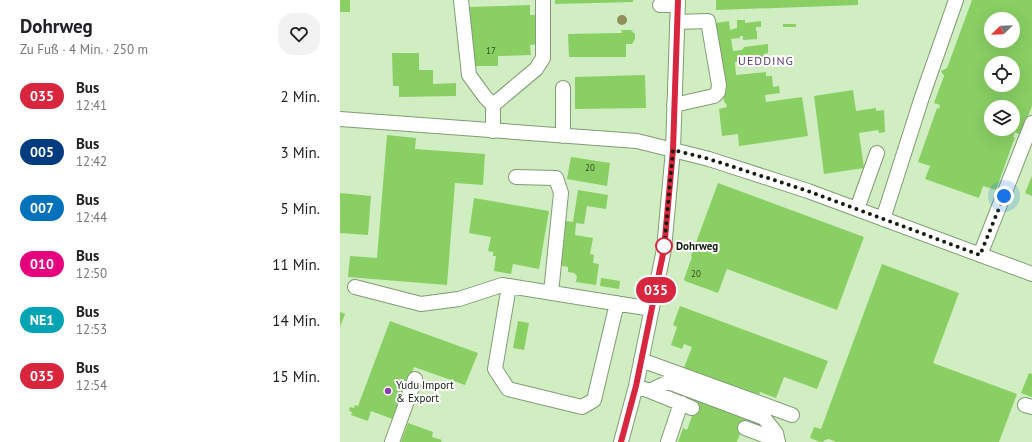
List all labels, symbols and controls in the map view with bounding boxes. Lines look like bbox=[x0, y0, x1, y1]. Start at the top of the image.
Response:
north arrow bbox=[984, 12, 1020, 48]
map controls bbox=[984, 12, 1020, 136]
button: heart bbox=[278, 13, 320, 55]
text: Dohrweg bbox=[20, 14, 93, 38]
text: Zu Fuß · 4 Min. · 250 m bbox=[20, 41, 148, 58]
house number: 17 bbox=[486, 45, 496, 56]
district label: UEDDING bbox=[738, 53, 794, 68]
button: locate bbox=[984, 56, 1020, 92]
text: Bus bbox=[76, 78, 99, 97]
text: 035 bbox=[30, 87, 54, 105]
text: 2 Min. bbox=[281, 87, 320, 106]
text: 12:41 bbox=[76, 97, 107, 114]
button: layers bbox=[984, 100, 1020, 136]
text: Bus bbox=[76, 134, 99, 153]
text: 005 bbox=[30, 143, 54, 161]
text: 3 Min. bbox=[281, 143, 320, 162]
text: 12:42 bbox=[76, 153, 107, 170]
house number: 20 bbox=[585, 162, 595, 173]
your location bbox=[994, 186, 1014, 206]
text: Bus bbox=[76, 190, 99, 209]
text: 007 bbox=[30, 199, 54, 217]
text: 5 Min. bbox=[281, 199, 320, 218]
text: 12:44 bbox=[76, 209, 107, 226]
marker: Dohrweg bbox=[655, 237, 673, 255]
place label: Dohrweg bbox=[676, 239, 718, 253]
text: Bus bbox=[76, 246, 99, 265]
text: 010 bbox=[30, 255, 54, 273]
text: 11 Min. bbox=[272, 255, 320, 274]
text: 12:50 bbox=[76, 265, 107, 282]
house number: 20 bbox=[691, 268, 701, 279]
line badge: 035 bbox=[633, 277, 679, 303]
text: 035 bbox=[644, 281, 668, 299]
text: Bus bbox=[76, 302, 99, 321]
text: NE1 bbox=[30, 311, 54, 329]
text: 14 Min. bbox=[272, 311, 320, 330]
text: 12:53 bbox=[76, 321, 107, 338]
text: Bus bbox=[76, 358, 99, 377]
text: 035 bbox=[30, 367, 54, 385]
text: 15 Min. bbox=[272, 367, 320, 386]
text: 12:54 bbox=[76, 377, 107, 394]
place label: Yudu Import & Export bbox=[396, 378, 454, 405]
marker: Yudu Import & Export bbox=[383, 386, 393, 396]

